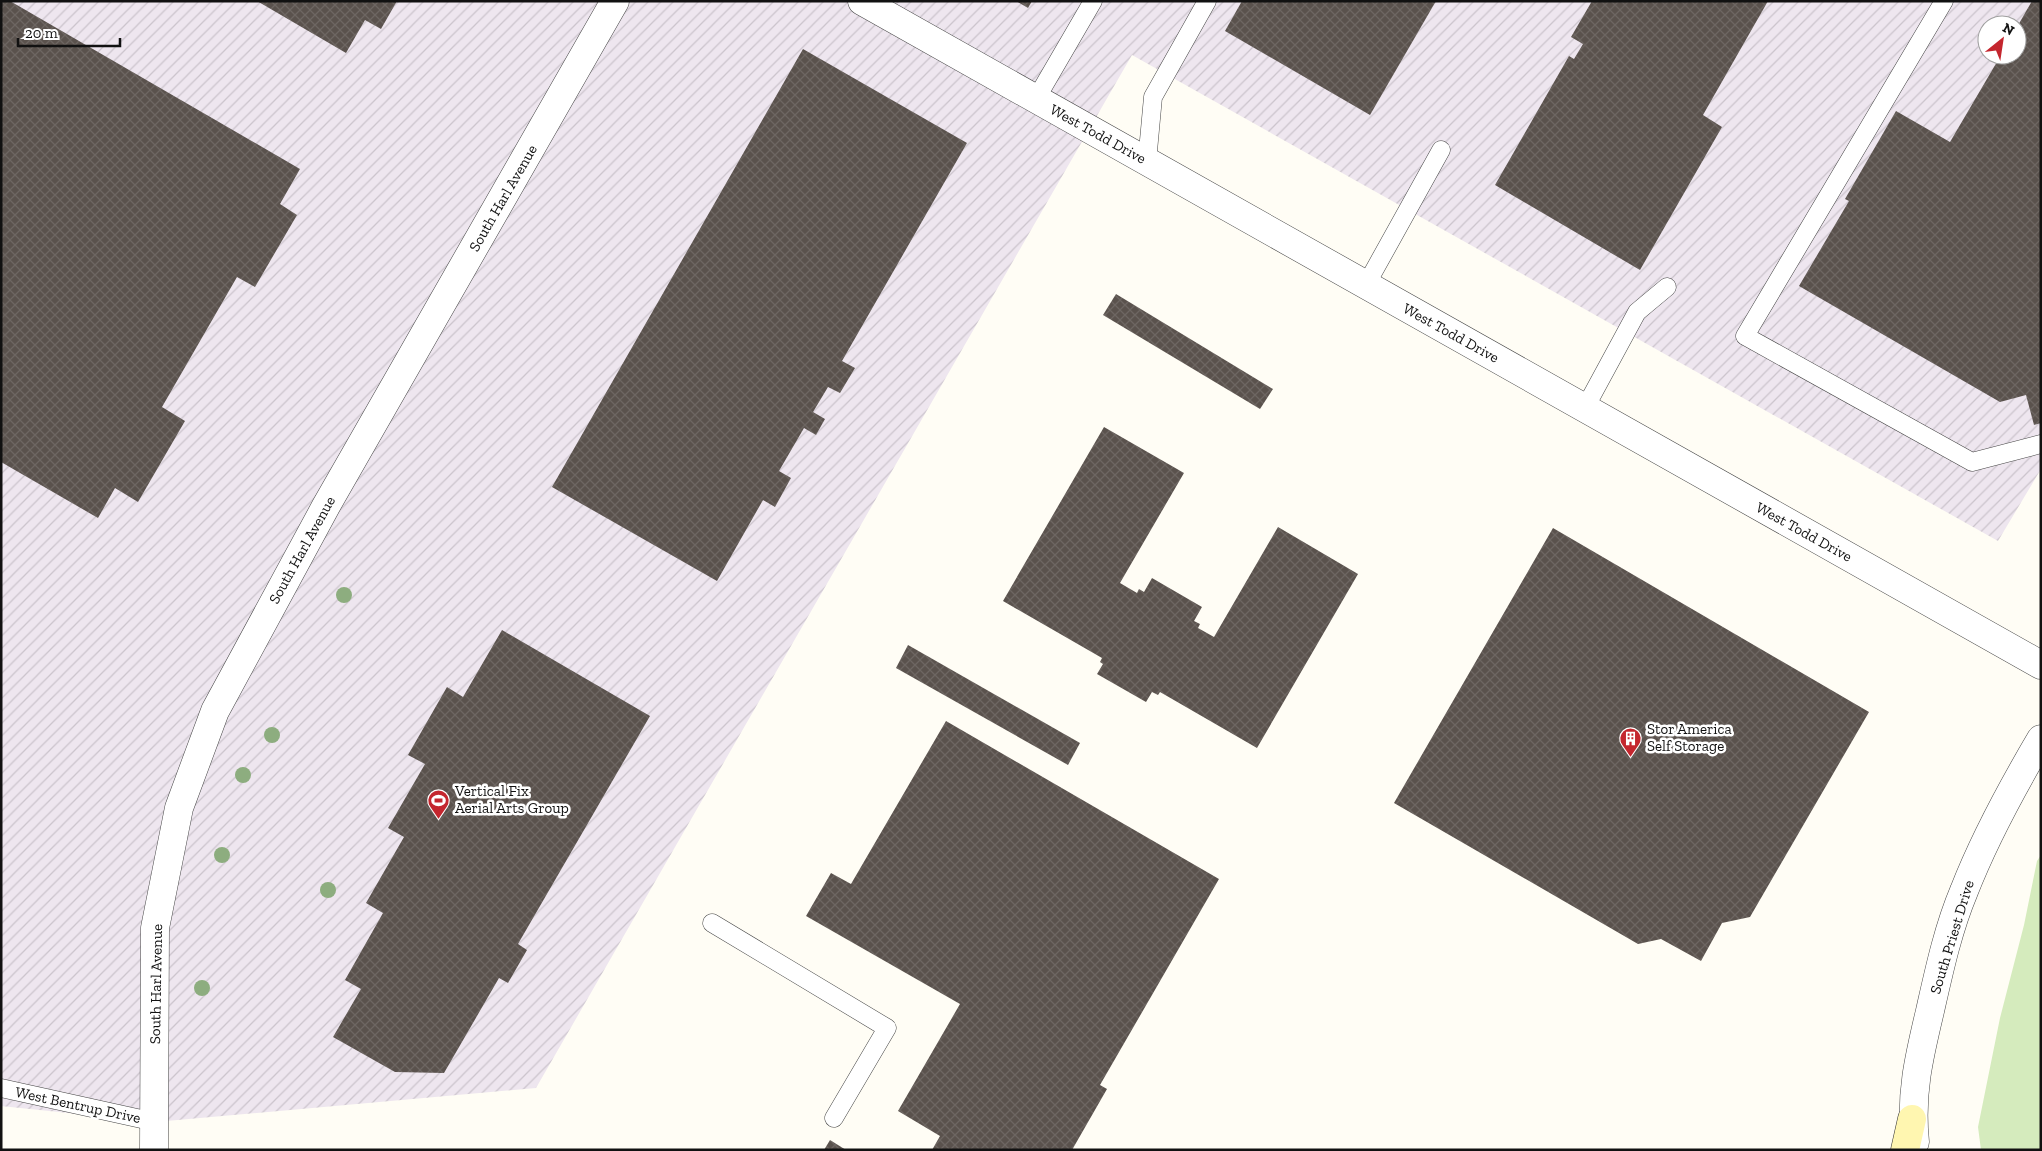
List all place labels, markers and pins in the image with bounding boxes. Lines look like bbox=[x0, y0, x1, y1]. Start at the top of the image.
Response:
place label: Stor America Self Storage bbox=[1647, 720, 1732, 755]
building icon: Stor America Self Storage bbox=[1619, 726, 1643, 757]
place label: Vertical Fix Aerial Arts Group bbox=[454, 782, 569, 817]
sports icon: Vertical Fix Aerial Arts Group bbox=[427, 788, 451, 819]

